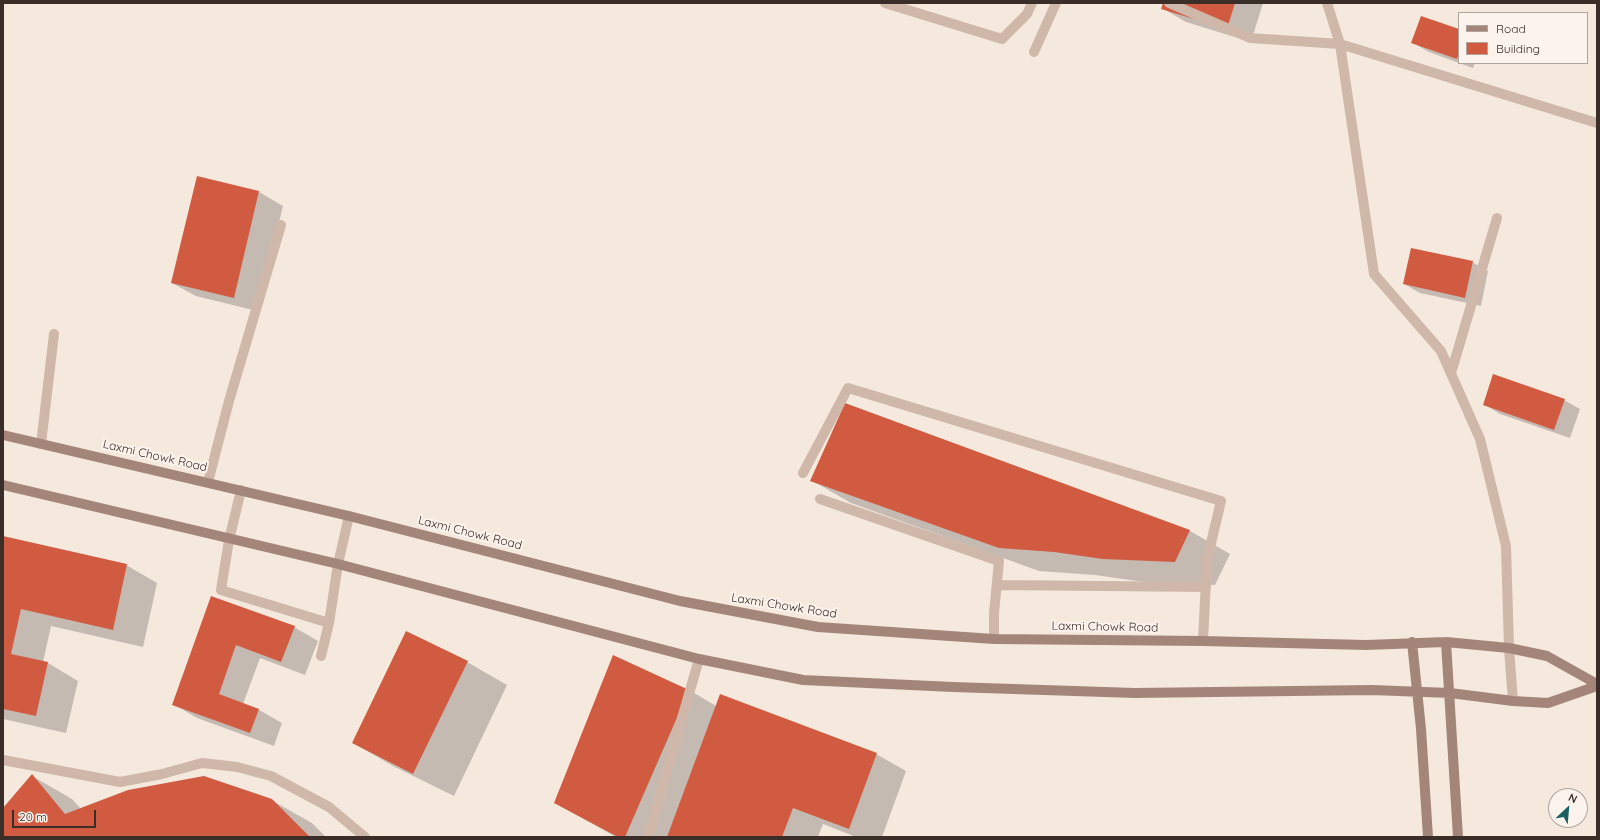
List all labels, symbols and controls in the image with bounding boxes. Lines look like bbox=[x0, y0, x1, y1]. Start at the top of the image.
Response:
legend bbox=[1458, 12, 1588, 64]
text: Road bbox=[1496, 21, 1526, 36]
text: Building bbox=[1496, 41, 1540, 56]
street label: Laxmi Chowk Road bbox=[101, 437, 209, 475]
street label: Laxmi Chowk Road bbox=[417, 513, 523, 553]
street label: Laxmi Chowk Road bbox=[730, 591, 838, 621]
street label: Laxmi Chowk Road bbox=[1052, 619, 1158, 635]
north arrow bbox=[1548, 788, 1588, 828]
text: N bbox=[1566, 790, 1580, 806]
scale bar bbox=[14, 802, 98, 828]
text: 20 m bbox=[19, 809, 47, 824]

